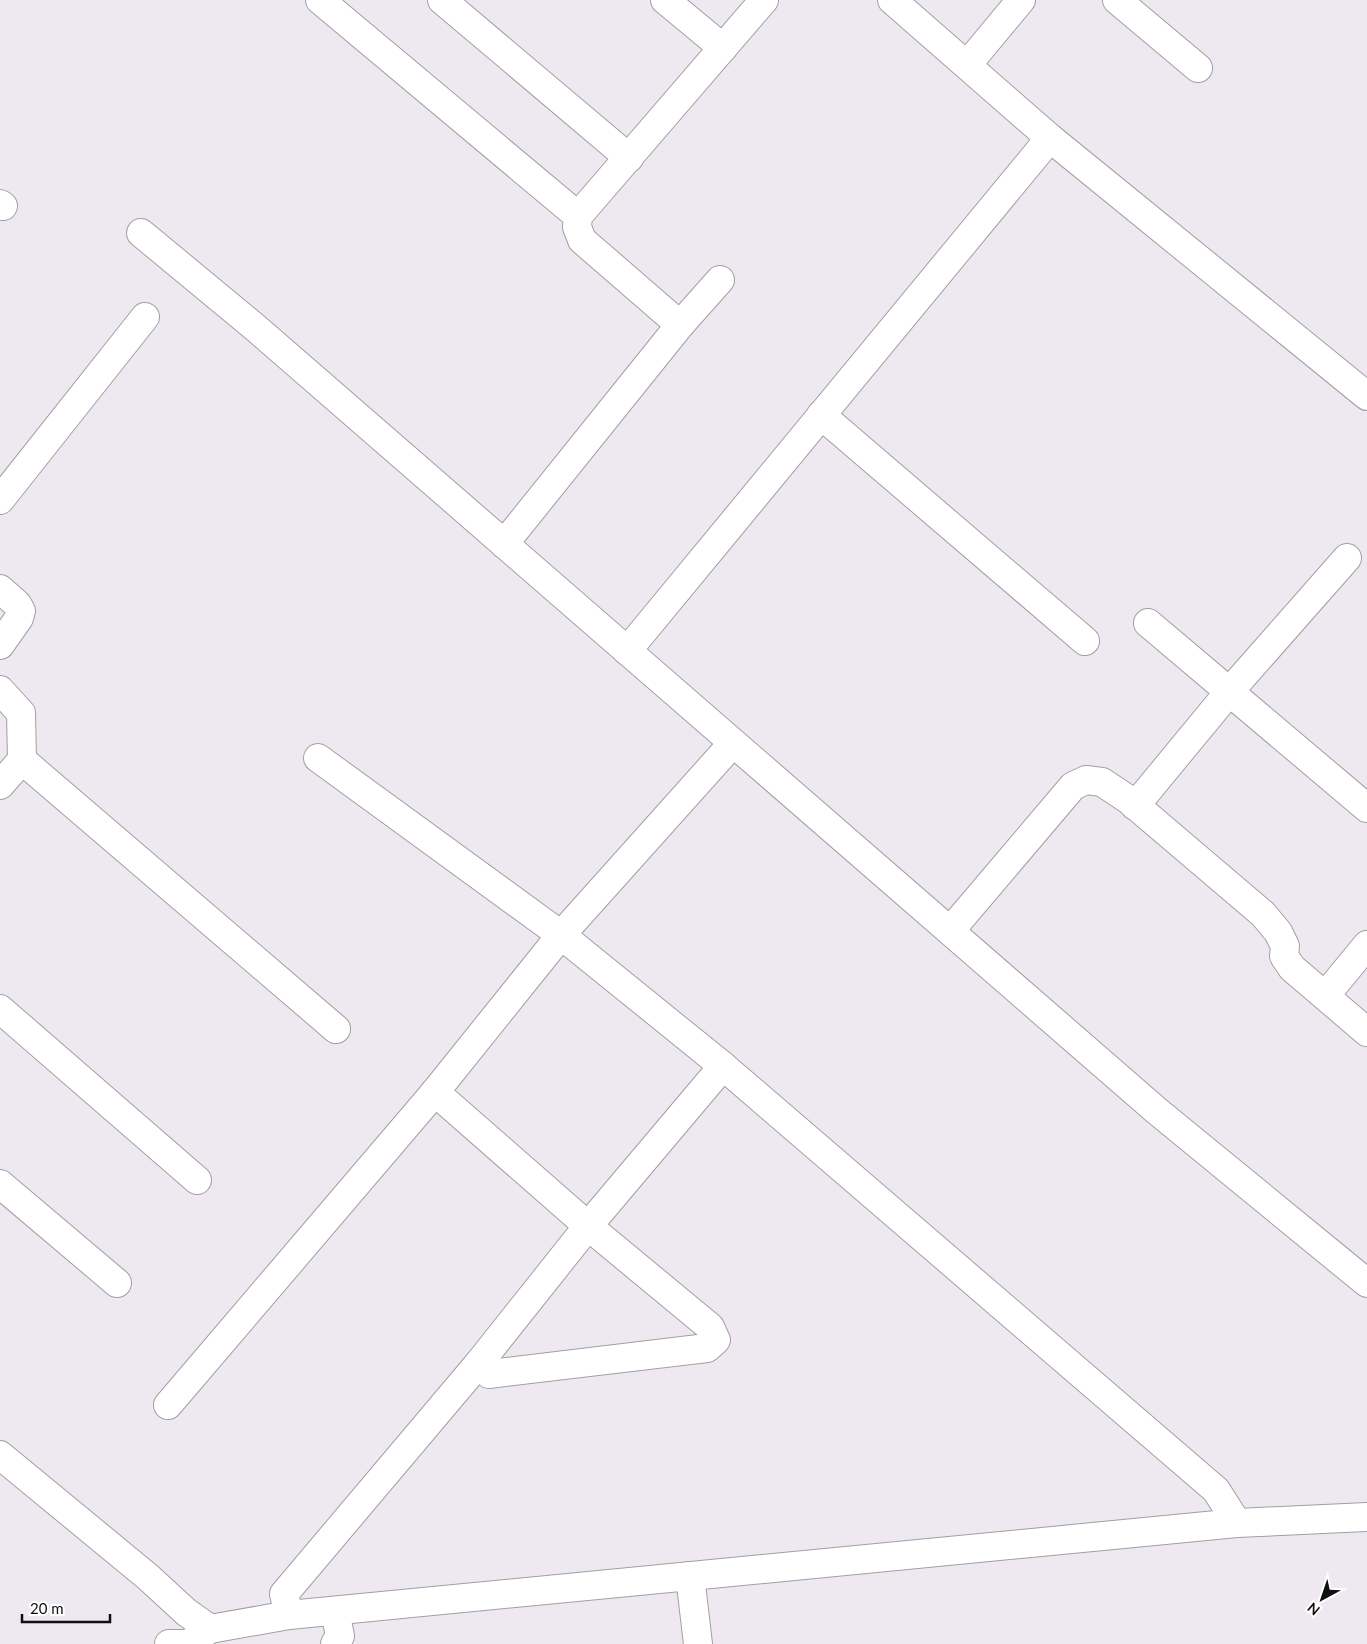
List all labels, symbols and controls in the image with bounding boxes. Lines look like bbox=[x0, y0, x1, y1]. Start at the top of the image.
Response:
north arrow bbox=[1297, 1574, 1347, 1624]
scale bar bbox=[22, 1592, 110, 1624]
text: 20 m bbox=[30, 1599, 64, 1617]
text: N bbox=[1304, 1599, 1323, 1619]

